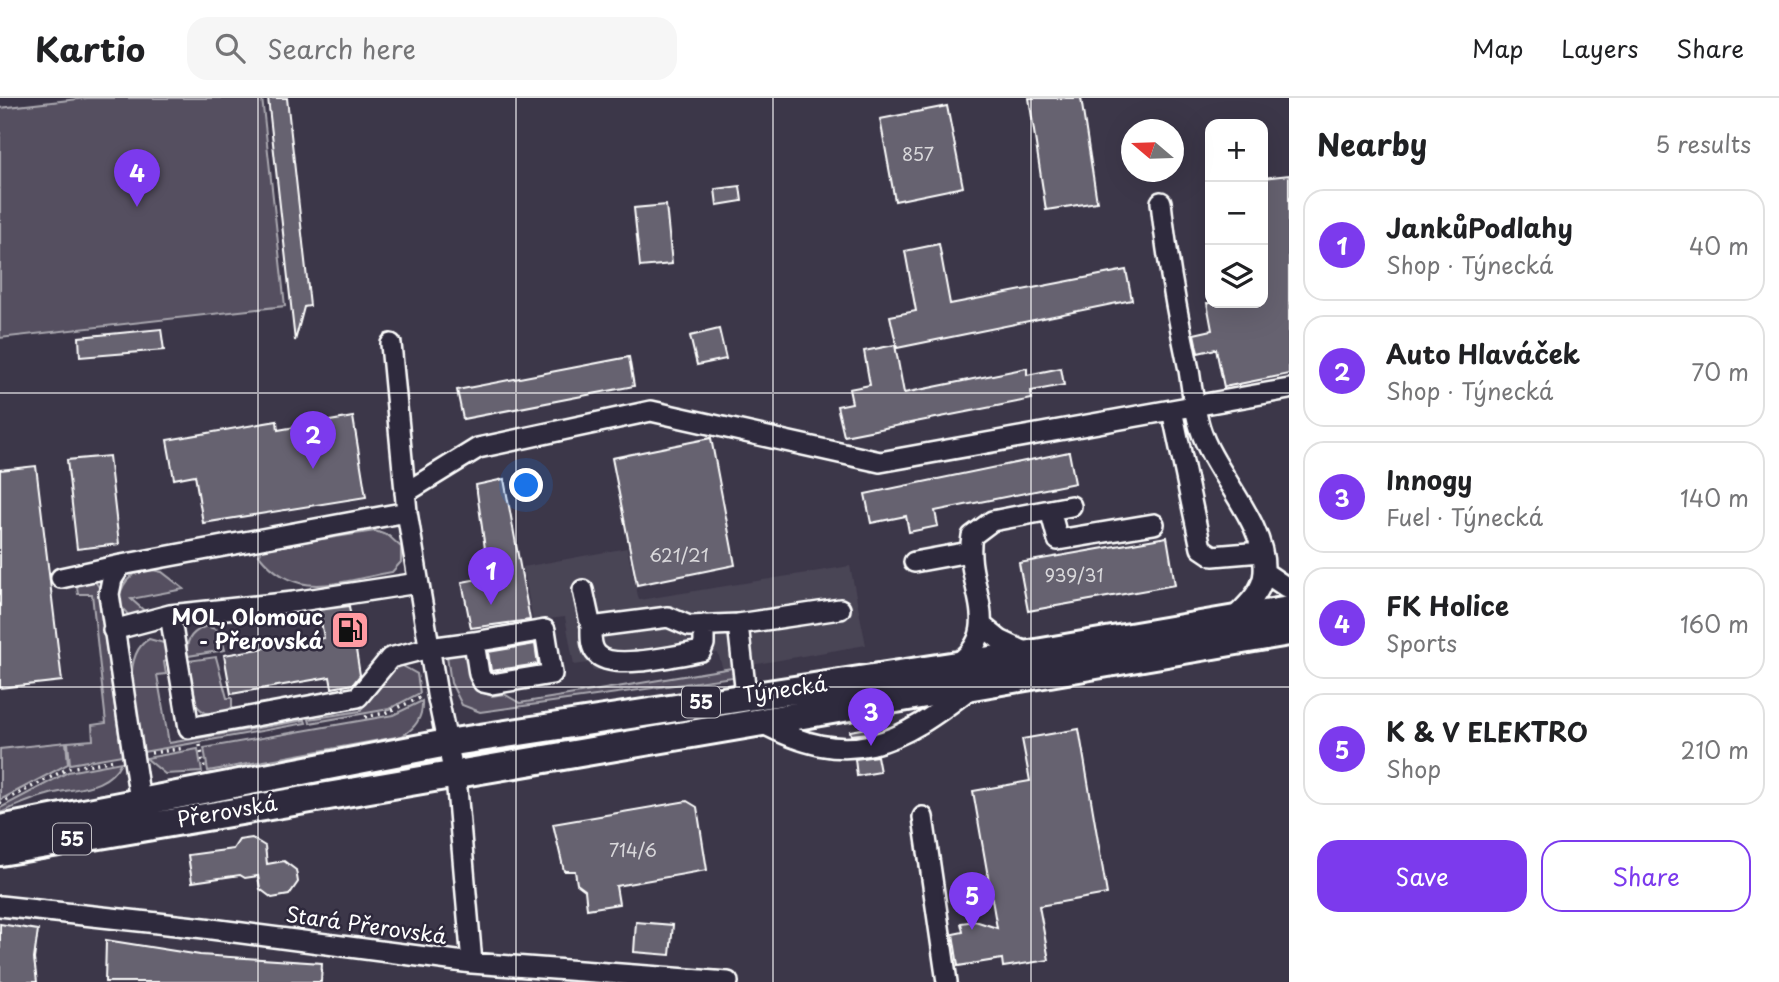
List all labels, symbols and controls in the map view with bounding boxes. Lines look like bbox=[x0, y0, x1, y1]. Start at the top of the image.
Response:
search box bbox=[187, 17, 677, 80]
text: Kartio bbox=[35, 23, 145, 73]
icon: search bbox=[211, 29, 249, 67]
text: Search here bbox=[267, 29, 416, 68]
text: Map bbox=[1472, 30, 1523, 66]
text: Layers bbox=[1561, 30, 1638, 66]
text: Share bbox=[1676, 30, 1744, 66]
north arrow bbox=[1121, 119, 1184, 182]
map controls bbox=[1205, 119, 1268, 308]
button: + bbox=[1205, 119, 1268, 182]
text: Nearby bbox=[1317, 121, 1427, 166]
text: 5 results bbox=[1655, 126, 1751, 161]
house number: 857 bbox=[902, 140, 934, 167]
pin: 4 bbox=[114, 149, 160, 207]
button: − bbox=[1205, 182, 1268, 245]
text: JankůPodlahy bbox=[1386, 208, 1573, 247]
text: 1 bbox=[1337, 228, 1348, 263]
text: 40 m bbox=[1689, 228, 1749, 263]
button: layers bbox=[1205, 245, 1268, 308]
text: Shop · Týnecká bbox=[1386, 247, 1553, 282]
text: Auto Hlaváček bbox=[1386, 334, 1580, 373]
text: 2 bbox=[1334, 354, 1350, 389]
text: 70 m bbox=[1691, 354, 1749, 389]
text: Shop · Týnecká bbox=[1386, 373, 1553, 408]
pin: 2 bbox=[290, 411, 336, 469]
text: Innogy bbox=[1386, 460, 1472, 499]
your location bbox=[509, 468, 543, 502]
text: 3 bbox=[1334, 480, 1350, 515]
text: 140 m bbox=[1680, 480, 1749, 515]
text: Fuel · Týnecká bbox=[1386, 499, 1543, 534]
house number: 621/21 bbox=[649, 541, 709, 568]
pin: 1 bbox=[468, 547, 514, 605]
house number: 939/31 bbox=[1044, 561, 1104, 588]
text: FK Holice bbox=[1386, 586, 1509, 625]
place label: MOL, Olomouc - Přerovská bbox=[171, 600, 323, 656]
text: 4 bbox=[1334, 606, 1350, 641]
text: 160 m bbox=[1680, 606, 1749, 641]
fuel station icon: MOL, Olomouc - Přerovská bbox=[329, 609, 371, 651]
text: Sports bbox=[1386, 625, 1457, 660]
street label: Týnecká bbox=[741, 666, 829, 710]
road number: 55 bbox=[682, 687, 720, 718]
pin: 3 bbox=[848, 688, 894, 746]
text: K & V ELEKTRO bbox=[1386, 712, 1588, 751]
text: 5 bbox=[1335, 732, 1349, 767]
text: 210 m bbox=[1681, 732, 1749, 767]
text: Shop bbox=[1386, 751, 1441, 786]
street label: Přerovská bbox=[174, 785, 279, 835]
road number: 55 bbox=[53, 824, 91, 854]
house number: 714/6 bbox=[609, 836, 657, 863]
button: Save bbox=[1317, 840, 1527, 912]
button: Share bbox=[1541, 840, 1751, 912]
pin: 5 bbox=[949, 872, 995, 930]
street label: Stará Přerovská bbox=[284, 897, 449, 951]

